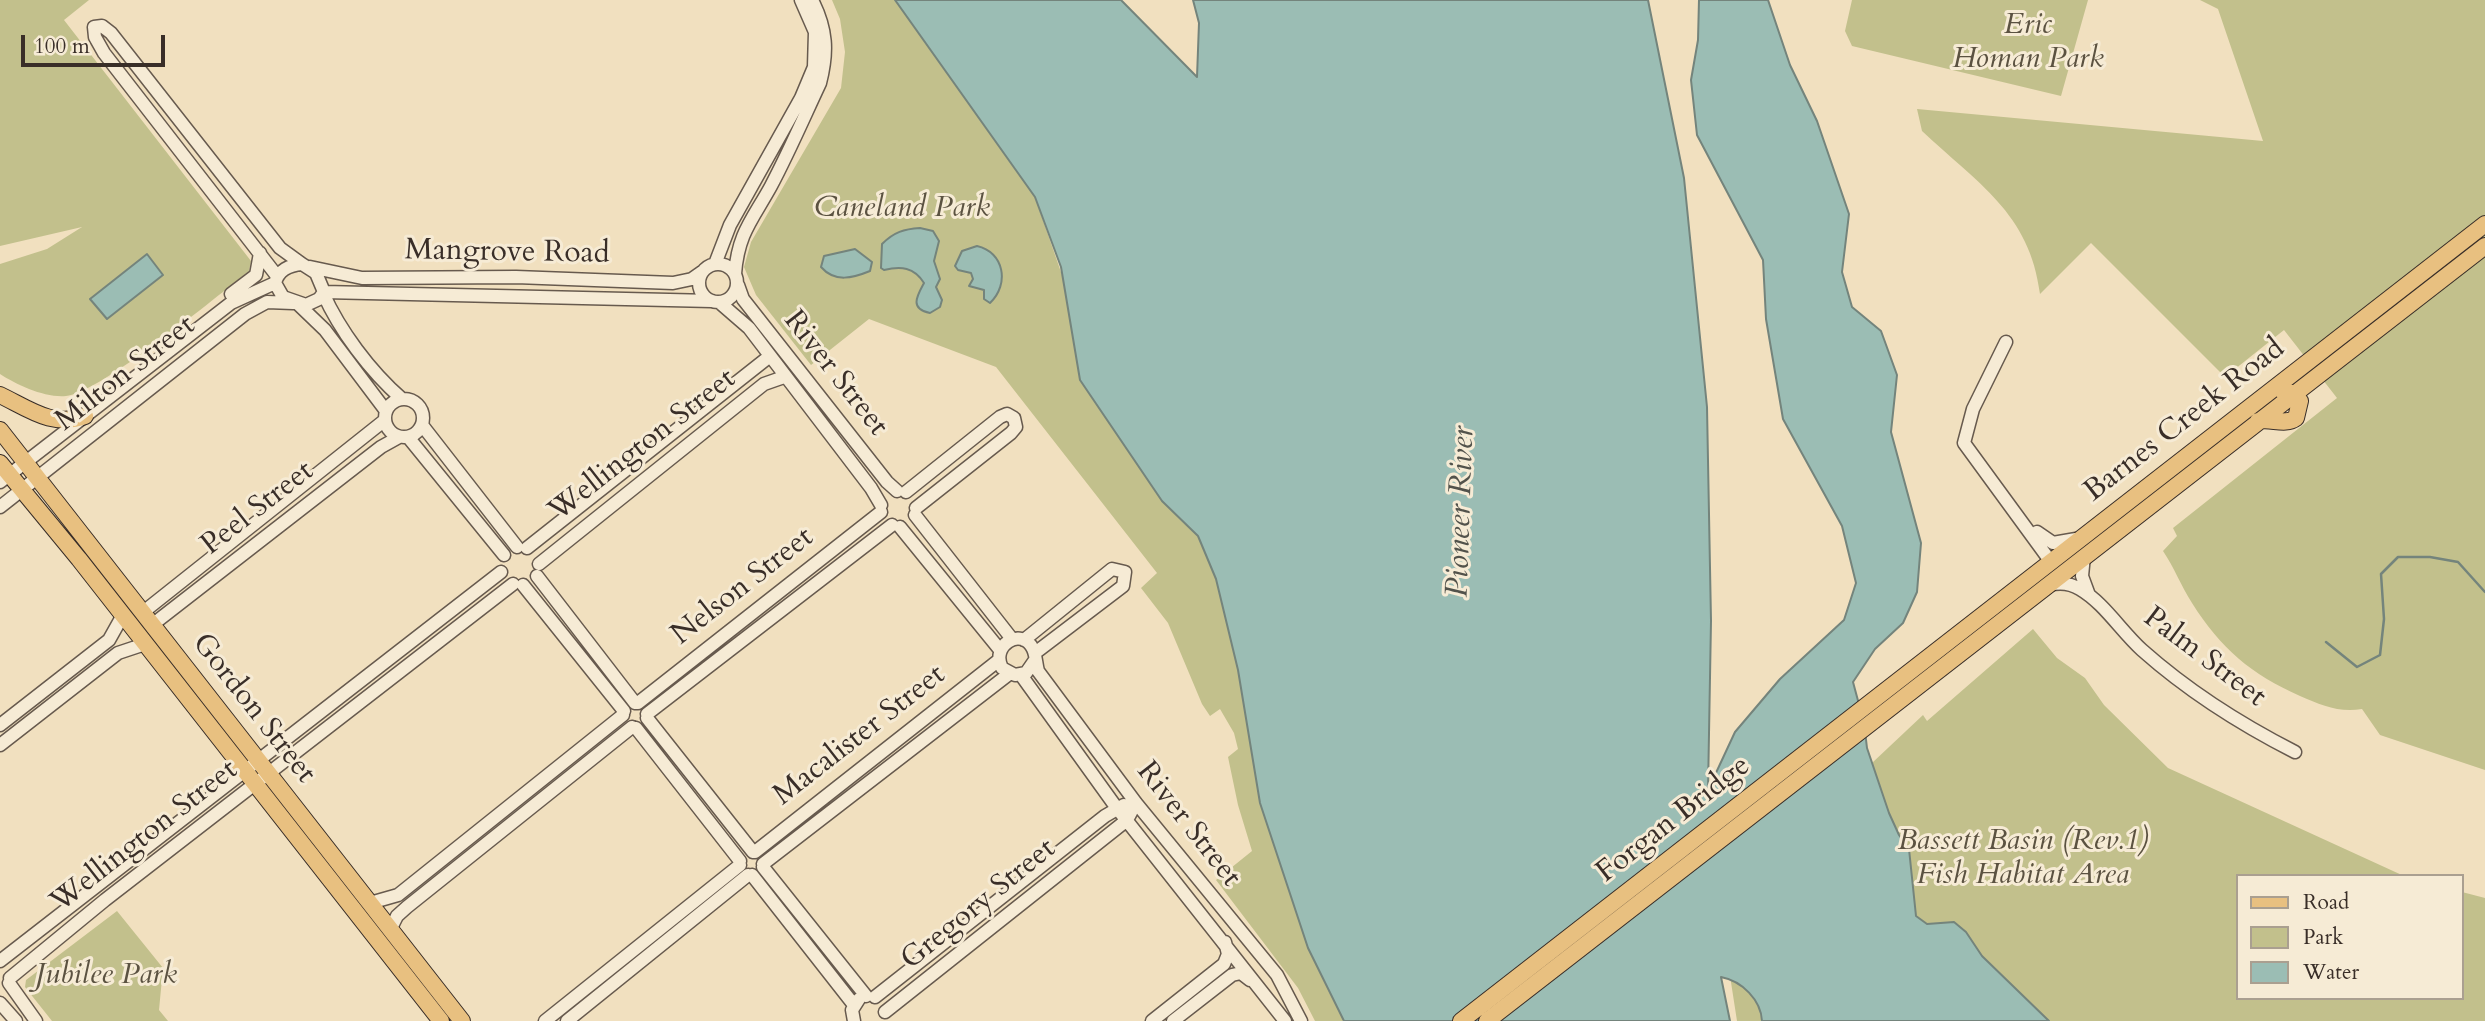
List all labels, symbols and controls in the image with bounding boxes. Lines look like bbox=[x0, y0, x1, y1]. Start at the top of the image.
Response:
park label: Eric Homan Park bbox=[1952, 8, 2104, 78]
scale bar bbox=[24, 21, 168, 65]
text: 100 m bbox=[34, 32, 90, 61]
park label: Caneland Park bbox=[814, 191, 990, 227]
street label: Mangrove Road bbox=[404, 233, 610, 273]
street label: River Street bbox=[775, 304, 895, 444]
street label: Milton Street bbox=[49, 308, 203, 440]
street label: Barnes Creek Road bbox=[2078, 332, 2292, 510]
street label: Wellington Street bbox=[542, 362, 744, 530]
water label: Pioneer River bbox=[1440, 426, 1484, 598]
street label: Peel Street bbox=[195, 454, 321, 564]
street label: Nelson Street bbox=[665, 520, 821, 654]
street label: Palm Street bbox=[2136, 600, 2272, 716]
street label: Gordon Street bbox=[183, 627, 323, 791]
street label: Macalister Street bbox=[767, 658, 953, 814]
street label: Forgan Bridge bbox=[1590, 749, 1758, 891]
street label: Wellington Street bbox=[44, 753, 246, 921]
street label: River Street bbox=[1128, 755, 1248, 895]
park label: Bassett Basin (Rev.1) Fish Habitat Area bbox=[1897, 824, 2149, 894]
street label: Gregory Street bbox=[894, 832, 1064, 978]
legend bbox=[2236, 874, 2464, 1000]
text: Road bbox=[2303, 888, 2349, 917]
text: Park bbox=[2303, 923, 2343, 952]
park label: Jubilee Park bbox=[35, 958, 177, 994]
text: Water bbox=[2303, 958, 2359, 987]

